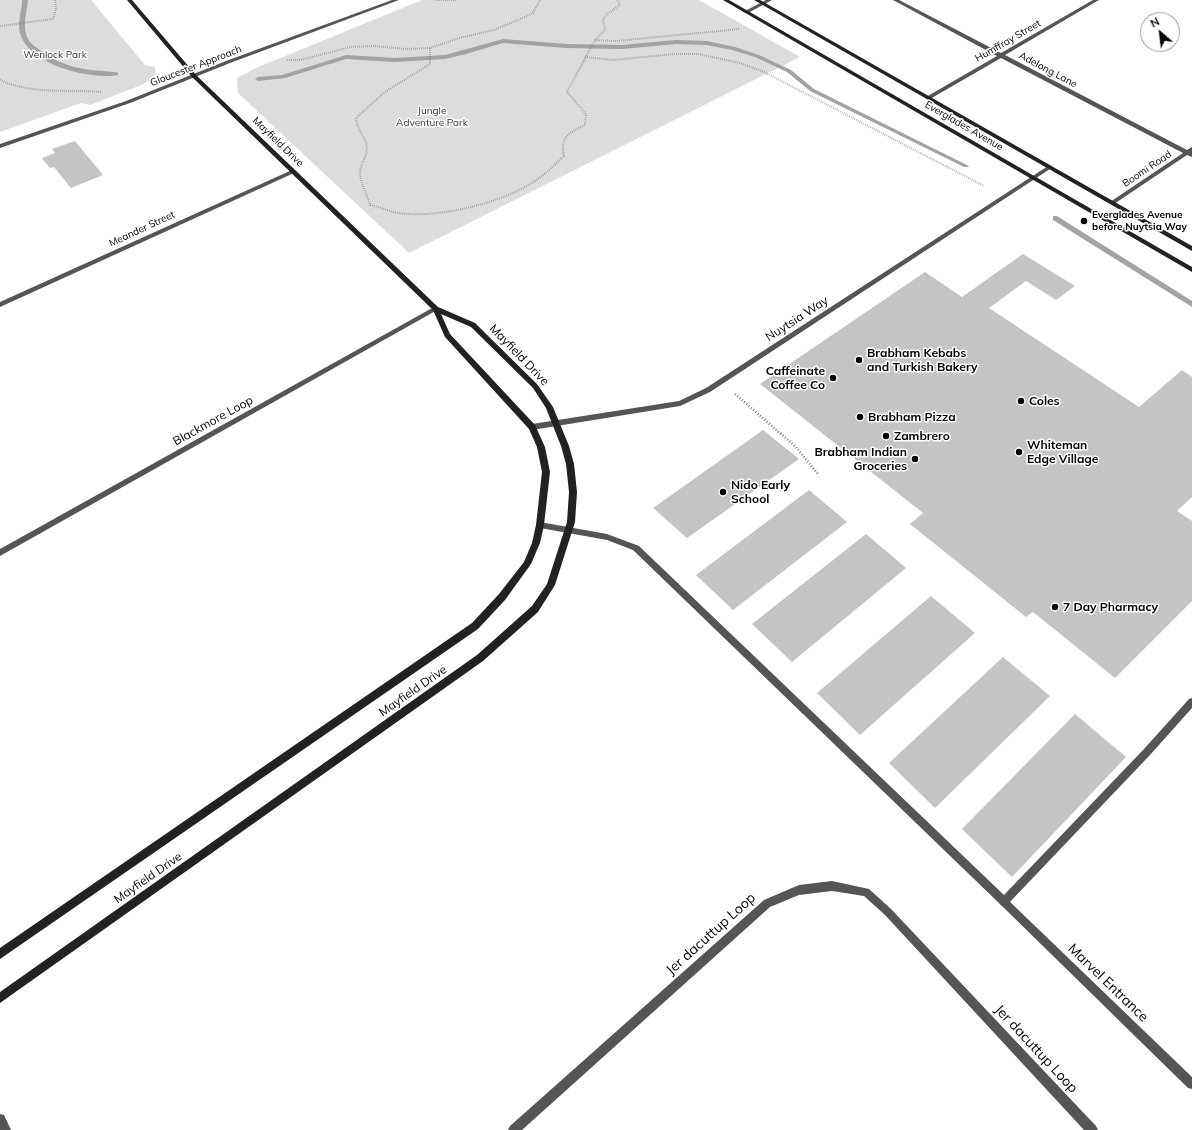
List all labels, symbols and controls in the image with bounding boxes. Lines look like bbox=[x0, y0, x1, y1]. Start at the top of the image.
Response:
north arrow bbox=[1140, 12, 1180, 52]
text: N bbox=[1148, 14, 1162, 30]
street label: Humffray Street bbox=[973, 17, 1043, 65]
street label: Gloucester Approach bbox=[149, 43, 243, 89]
park label: Wenlock Park bbox=[23, 49, 87, 61]
street label: Adelong Lane bbox=[1017, 50, 1079, 90]
street label: Everglades Avenue bbox=[923, 99, 1005, 153]
park label: Jungle Adventure Park bbox=[396, 105, 468, 128]
street label: Mayfield Drive bbox=[250, 115, 306, 169]
street label: Boomi Road bbox=[1120, 148, 1174, 190]
street label: Meander Street bbox=[107, 209, 177, 249]
place label: Everglades Avenue before Nuytsia Way bbox=[1092, 209, 1187, 232]
marker: Everglades Avenue before Nuytsia Way bbox=[1079, 216, 1089, 226]
street label: Nuytsia Way bbox=[763, 293, 831, 345]
street label: Mayfield Drive bbox=[486, 321, 552, 389]
place label: Brabham Kebabs and Turkish Bakery bbox=[867, 346, 977, 374]
marker: Brabham Kebabs and Turkish Bakery bbox=[854, 355, 864, 365]
place label: Caffeinate Coffee Co bbox=[766, 364, 825, 392]
marker: Caffeinate Coffee Co bbox=[828, 373, 838, 383]
street label: Blackmore Loop bbox=[171, 393, 255, 449]
place label: Coles bbox=[1029, 394, 1060, 408]
marker: Coles bbox=[1016, 396, 1026, 406]
place label: Brabham Pizza bbox=[868, 410, 956, 424]
marker: Brabham Pizza bbox=[855, 412, 865, 422]
place label: Zambrero bbox=[894, 429, 950, 443]
marker: Zambrero bbox=[881, 431, 891, 441]
place label: Whiteman Edge Village bbox=[1027, 438, 1098, 466]
place label: Brabham Indian Groceries bbox=[815, 445, 907, 473]
marker: Whiteman Edge Village bbox=[1014, 447, 1024, 457]
marker: Brabham Indian Groceries bbox=[910, 454, 920, 464]
place label: Nido Early School bbox=[731, 478, 790, 506]
marker: Nido Early School bbox=[718, 487, 728, 497]
place label: 7 Day Pharmacy bbox=[1063, 600, 1158, 614]
marker: 7 Day Pharmacy bbox=[1050, 602, 1060, 612]
street label: Mayfield Drive bbox=[376, 662, 450, 720]
street label: Mayfield Drive bbox=[111, 849, 185, 907]
street label: Jer dacuttup Loop bbox=[663, 889, 759, 979]
street label: Marvel Entrance bbox=[1064, 940, 1152, 1026]
street label: Jer dacuttup Loop bbox=[991, 1001, 1081, 1097]

